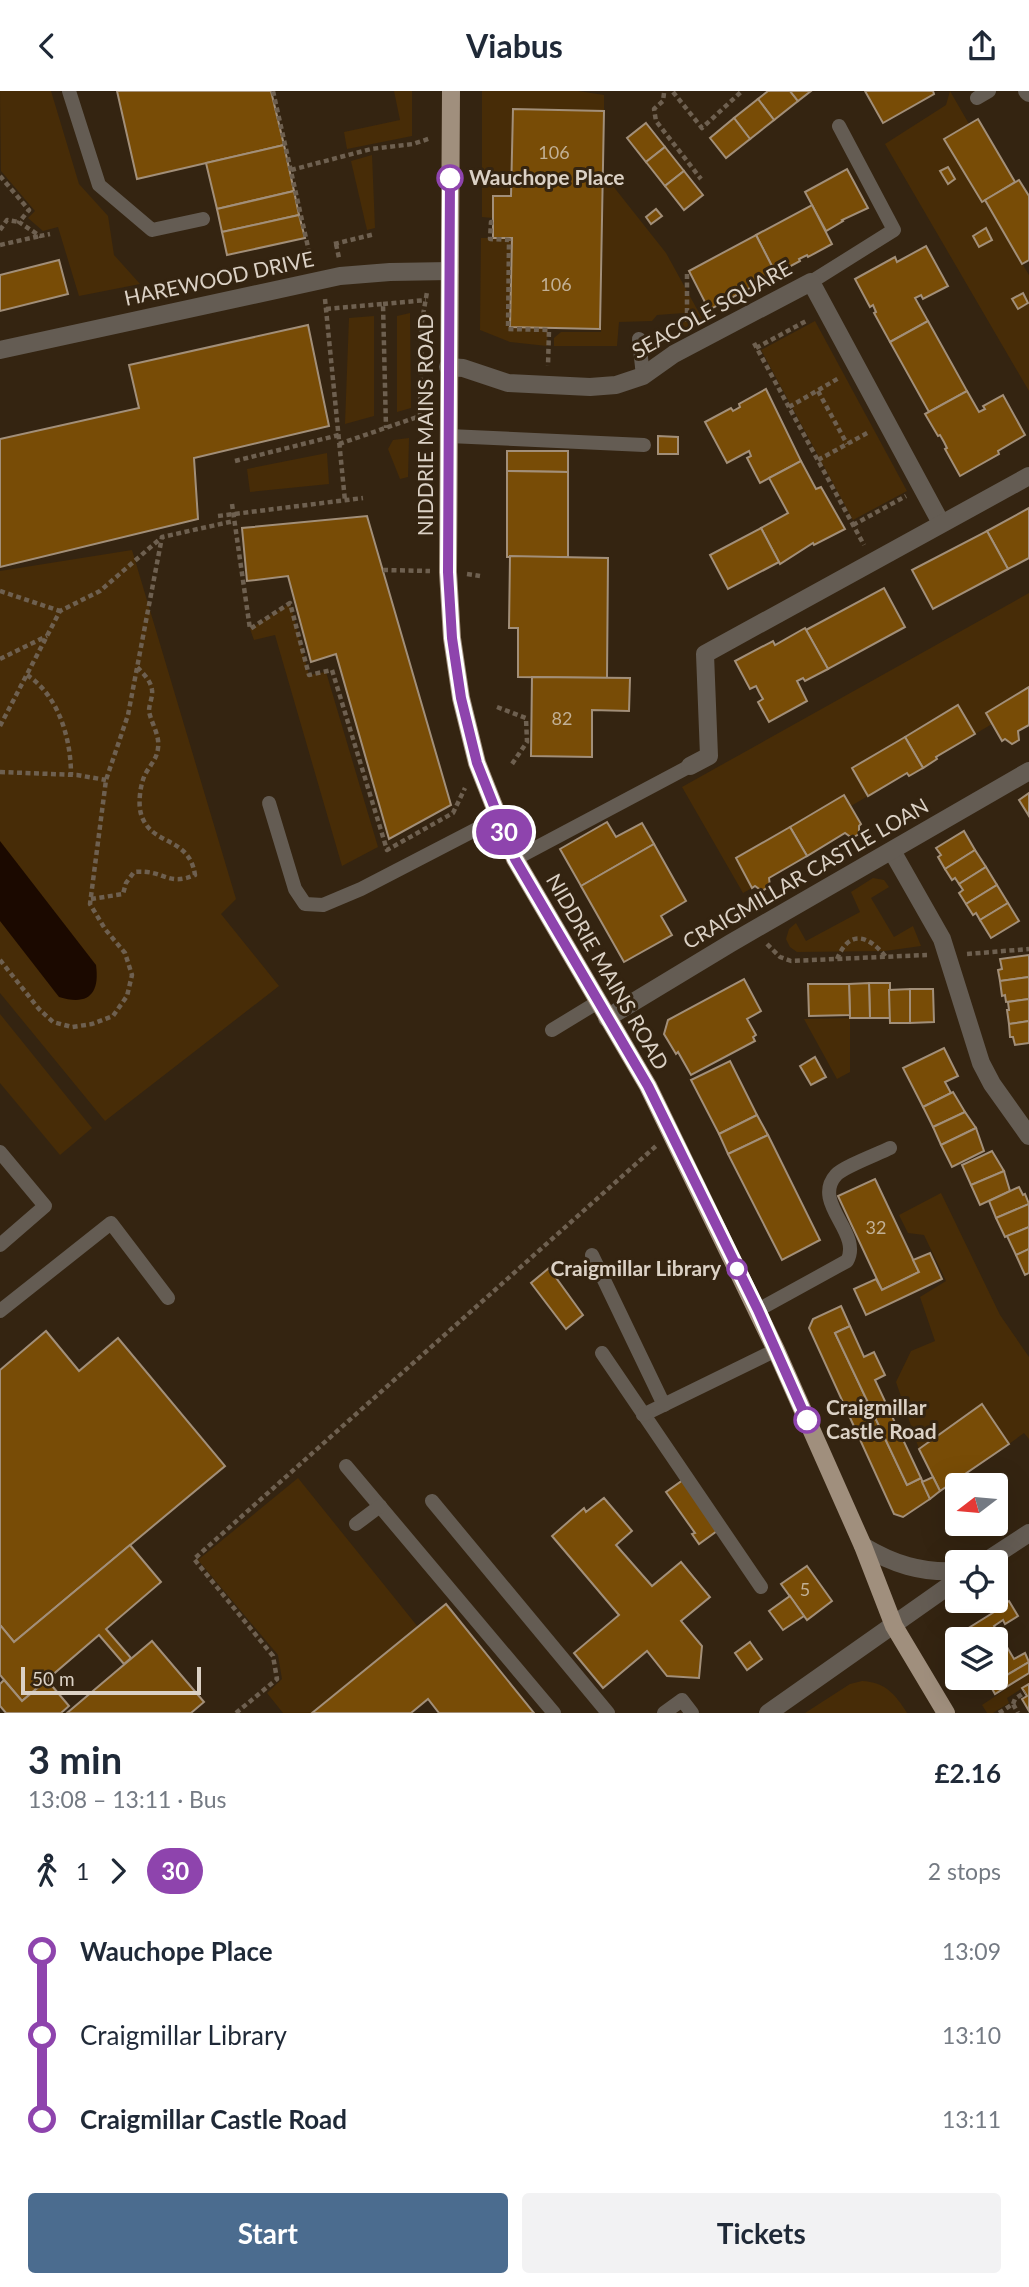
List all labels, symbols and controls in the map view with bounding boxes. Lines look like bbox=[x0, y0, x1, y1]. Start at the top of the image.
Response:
text: Viabus bbox=[466, 26, 563, 65]
icon: back bbox=[28, 27, 66, 65]
icon: share bbox=[963, 27, 1001, 65]
house number: 106 bbox=[538, 141, 570, 163]
place label: Wauchope Place bbox=[469, 164, 625, 189]
marker: Wauchope Place bbox=[437, 165, 463, 191]
street label: HAREWOOD DRIVE bbox=[122, 245, 316, 310]
street label: SEACOLE SQUARE bbox=[627, 254, 796, 363]
house number: 106 bbox=[540, 273, 572, 295]
street label: NIDDRIE MAINS ROAD bbox=[412, 314, 437, 536]
house number: 82 bbox=[552, 707, 572, 729]
street label: CRAIGMILLAR CASTLE LOAN bbox=[678, 792, 932, 953]
line badge: 30 bbox=[472, 809, 536, 855]
text: 30 bbox=[490, 817, 518, 846]
street label: NIDDRIE MAINS ROAD bbox=[542, 869, 675, 1074]
house number: 32 bbox=[866, 1216, 886, 1238]
place label: Craigmillar Library bbox=[550, 1255, 722, 1280]
marker: Craigmillar Library bbox=[727, 1259, 747, 1279]
place label: Craigmillar Castle Road bbox=[826, 1394, 937, 1443]
marker: Craigmillar Castle Road bbox=[794, 1407, 820, 1433]
north arrow bbox=[945, 1473, 1008, 1537]
map controls bbox=[945, 1473, 1008, 1690]
button: locate bbox=[945, 1550, 1008, 1613]
house number: 5 bbox=[800, 1578, 810, 1600]
button: layers bbox=[945, 1627, 1008, 1690]
scale bar bbox=[21, 1664, 201, 1696]
text: 50 m bbox=[32, 1667, 75, 1690]
text: 3 min bbox=[28, 1736, 122, 1782]
text: £2.16 bbox=[935, 1757, 1001, 1789]
text: 13:08 – 13:11 · Bus bbox=[28, 1785, 227, 1813]
icon: walk bbox=[28, 1852, 66, 1890]
icon: forward bbox=[99, 1852, 137, 1890]
text: 30 bbox=[161, 1856, 189, 1885]
text: 1 bbox=[76, 1857, 89, 1885]
text: 2 stops bbox=[928, 1857, 1001, 1885]
text: Wauchope Place bbox=[80, 1935, 273, 1967]
text: 13:09 bbox=[942, 1937, 1001, 1965]
text: Craigmillar Library bbox=[80, 2019, 287, 2051]
text: 13:10 bbox=[942, 2021, 1001, 2049]
text: Craigmillar Castle Road bbox=[80, 2103, 347, 2135]
text: 13:11 bbox=[942, 2105, 1001, 2133]
button: Start bbox=[28, 2193, 508, 2273]
button: Tickets bbox=[522, 2193, 1001, 2273]

